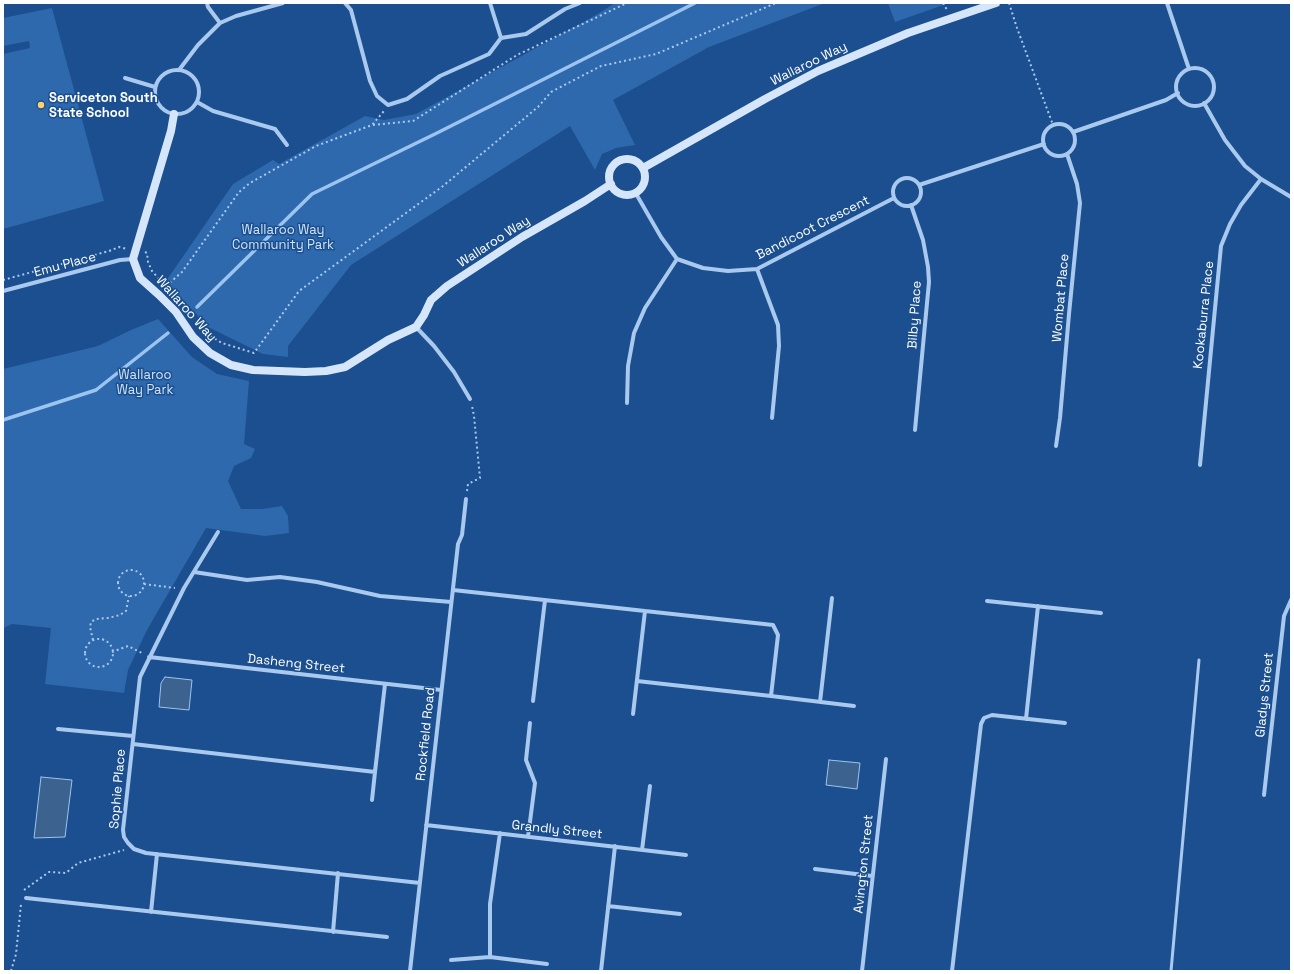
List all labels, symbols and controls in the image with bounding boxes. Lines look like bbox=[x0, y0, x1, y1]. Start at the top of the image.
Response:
street label: Wallaroo Way bbox=[768, 39, 850, 89]
place label: Serviceton South State School bbox=[49, 90, 158, 121]
marker: Serviceton South State School bbox=[36, 100, 46, 110]
street label: Bandicoot Crescent bbox=[754, 193, 872, 263]
street label: Wallaroo Way bbox=[455, 213, 533, 271]
park label: Wallaroo Way Community Park bbox=[232, 222, 334, 253]
street label: Emu Place bbox=[32, 249, 98, 281]
street label: Wombat Place bbox=[1049, 253, 1073, 343]
street label: Kookaburra Place bbox=[1191, 260, 1217, 370]
street label: Wallaroo Way bbox=[152, 273, 220, 345]
street label: Bilby Place bbox=[905, 280, 925, 350]
park label: Wallaroo Way Park bbox=[117, 367, 173, 398]
street label: Dasheng Street bbox=[246, 651, 346, 677]
street label: Gladys Street bbox=[1253, 652, 1277, 738]
street label: Rockfield Road bbox=[413, 686, 439, 782]
street label: Sophie Place bbox=[107, 748, 129, 830]
street label: Avington Street bbox=[851, 814, 877, 914]
street label: Grandly Street bbox=[511, 817, 603, 843]

